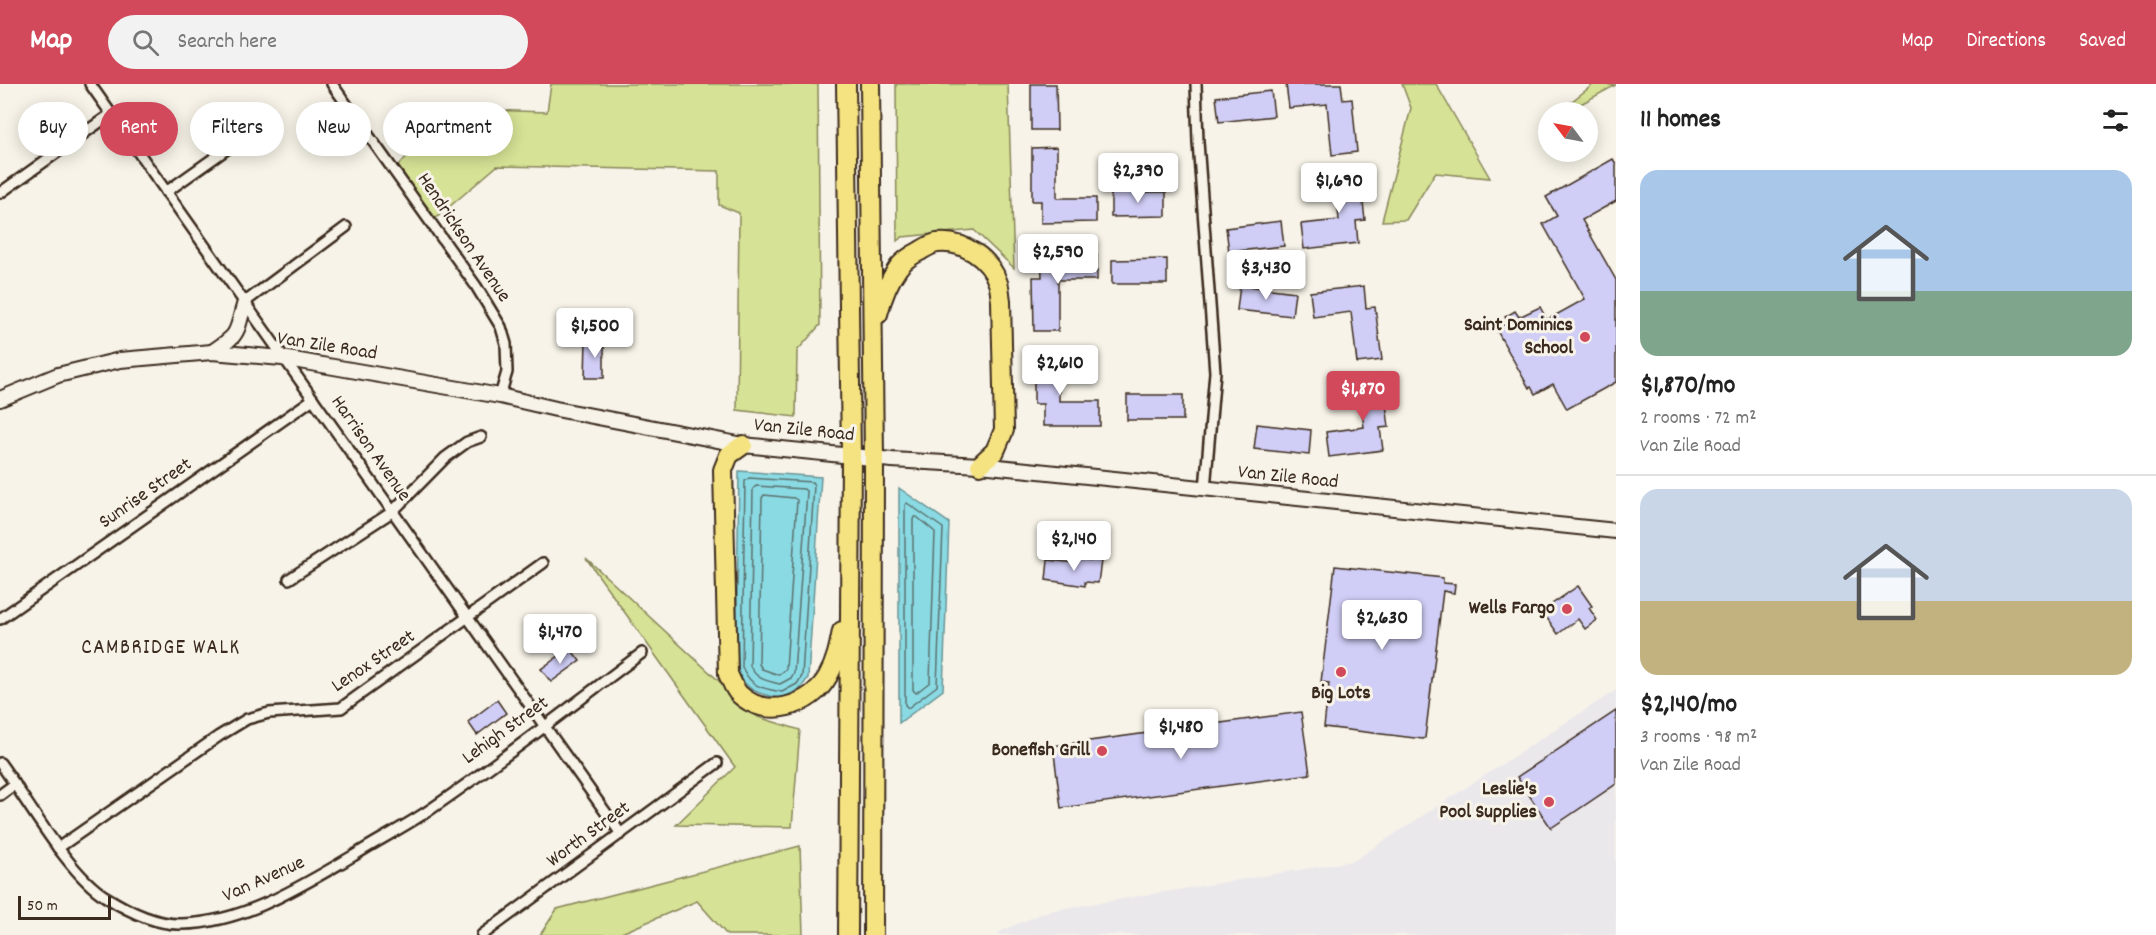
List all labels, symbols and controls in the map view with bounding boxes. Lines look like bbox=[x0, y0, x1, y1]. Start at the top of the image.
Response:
search box bbox=[108, 15, 528, 69]
text: Map bbox=[30, 22, 72, 62]
icon: search bbox=[129, 26, 162, 59]
text: Search here bbox=[177, 27, 277, 58]
text: Map bbox=[1902, 27, 1933, 57]
text: Directions bbox=[1966, 27, 2046, 57]
text: Saved bbox=[2079, 27, 2126, 57]
chip: Buy bbox=[18, 102, 88, 156]
chip: Rent bbox=[100, 102, 178, 156]
chip: Filters bbox=[190, 102, 284, 156]
chip: New bbox=[296, 102, 371, 156]
chip: Apartment bbox=[383, 102, 513, 156]
north arrow bbox=[1538, 102, 1598, 162]
map controls bbox=[1538, 102, 1598, 162]
text: 11 homes bbox=[1640, 102, 1721, 139]
icon: filters bbox=[2099, 104, 2132, 137]
pin: $2,390 bbox=[1089, 153, 1187, 204]
text: $2,390 bbox=[1112, 158, 1164, 186]
pin: $1,690 bbox=[1290, 163, 1388, 214]
street label: Hendrickson Avenue bbox=[409, 168, 517, 309]
text: $1,690 bbox=[1315, 168, 1363, 196]
icon: home bbox=[1832, 209, 1940, 317]
pin: $2,590 bbox=[1009, 234, 1107, 285]
text: $2,590 bbox=[1032, 239, 1084, 267]
pin: $3,430 bbox=[1217, 250, 1315, 301]
text: $3,430 bbox=[1241, 255, 1291, 283]
pin: $1,500 bbox=[546, 308, 644, 359]
place label: Saint Dominics School bbox=[1464, 312, 1573, 363]
text: $1,500 bbox=[570, 313, 620, 341]
street label: Van Zile Road bbox=[275, 325, 379, 369]
marker: Saint Dominics School bbox=[1578, 330, 1592, 344]
pin: $2,610 bbox=[1011, 345, 1109, 396]
text: $2,610 bbox=[1036, 350, 1084, 378]
text: $1,870/mo bbox=[1640, 368, 1735, 405]
pin: $1,870 bbox=[1314, 371, 1412, 422]
text: $1,870 bbox=[1341, 376, 1385, 404]
street label: Harrison Avenue bbox=[323, 390, 417, 508]
text: 2 rooms · 72 m² bbox=[1640, 405, 1756, 433]
street label: Van Zile Road bbox=[752, 412, 856, 450]
text: Van Zile Road bbox=[1640, 433, 1741, 461]
street label: Sunrise Street bbox=[94, 452, 198, 536]
street label: Van Zile Road bbox=[1236, 459, 1340, 497]
pin: $2,140 bbox=[1025, 521, 1123, 572]
text: $2,140 bbox=[1051, 526, 1097, 554]
icon: home bbox=[1832, 528, 1940, 636]
place label: Wells Fargo bbox=[1469, 595, 1555, 623]
pin: $2,630 bbox=[1333, 600, 1431, 651]
marker: Wells Fargo bbox=[1560, 602, 1574, 616]
text: $2,630 bbox=[1356, 605, 1408, 633]
pin: $1,470 bbox=[511, 614, 609, 665]
text: $1,470 bbox=[537, 619, 583, 647]
street label: Lenox Street bbox=[326, 624, 422, 700]
district label: CAMBRIDGE WALK bbox=[81, 634, 241, 664]
marker: Big Lots bbox=[1334, 665, 1348, 679]
place label: Big Lots bbox=[1311, 680, 1371, 708]
text: $2,140/mo bbox=[1640, 687, 1737, 724]
street label: Lehigh Street bbox=[457, 690, 555, 772]
pin: $1,480 bbox=[1132, 709, 1230, 760]
text: $1,480 bbox=[1158, 714, 1204, 742]
text: 3 rooms · 98 m² bbox=[1640, 724, 1757, 752]
place label: Bonefish Grill bbox=[991, 737, 1090, 765]
marker: Bonefish Grill bbox=[1095, 744, 1109, 758]
text: Van Zile Road bbox=[1640, 752, 1741, 780]
place label: Leslie's Pool Supplies bbox=[1439, 776, 1537, 827]
street label: Worth Street bbox=[541, 795, 637, 875]
marker: Leslie's Pool Supplies bbox=[1542, 795, 1556, 809]
street label: Van Avenue bbox=[218, 849, 310, 911]
scale bar bbox=[18, 893, 111, 920]
text: 50 m bbox=[27, 895, 58, 918]

